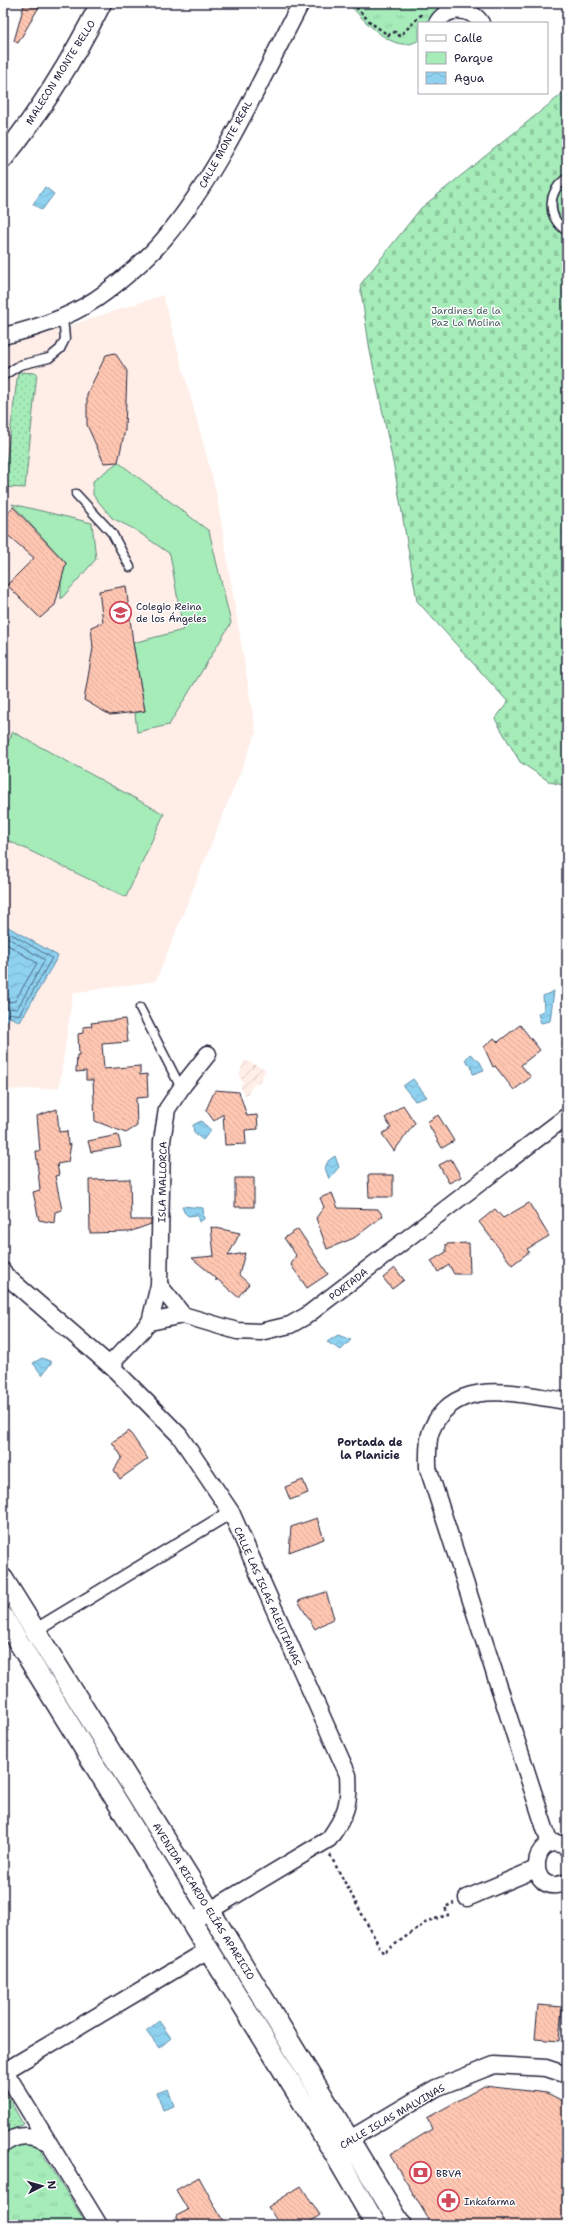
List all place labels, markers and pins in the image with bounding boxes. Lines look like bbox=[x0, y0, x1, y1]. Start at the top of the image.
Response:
school or university icon: Colegio Reina de los Ángeles bbox=[107, 599, 133, 625]
place label: Colegio Reina de los Ángeles bbox=[136, 600, 207, 625]
bank icon: BBVA bbox=[408, 2160, 434, 2186]
place label: BBVA bbox=[436, 2167, 461, 2180]
pharmacy icon: Inkafarma bbox=[435, 2188, 461, 2214]
place label: Inkafarma bbox=[464, 2195, 516, 2208]

